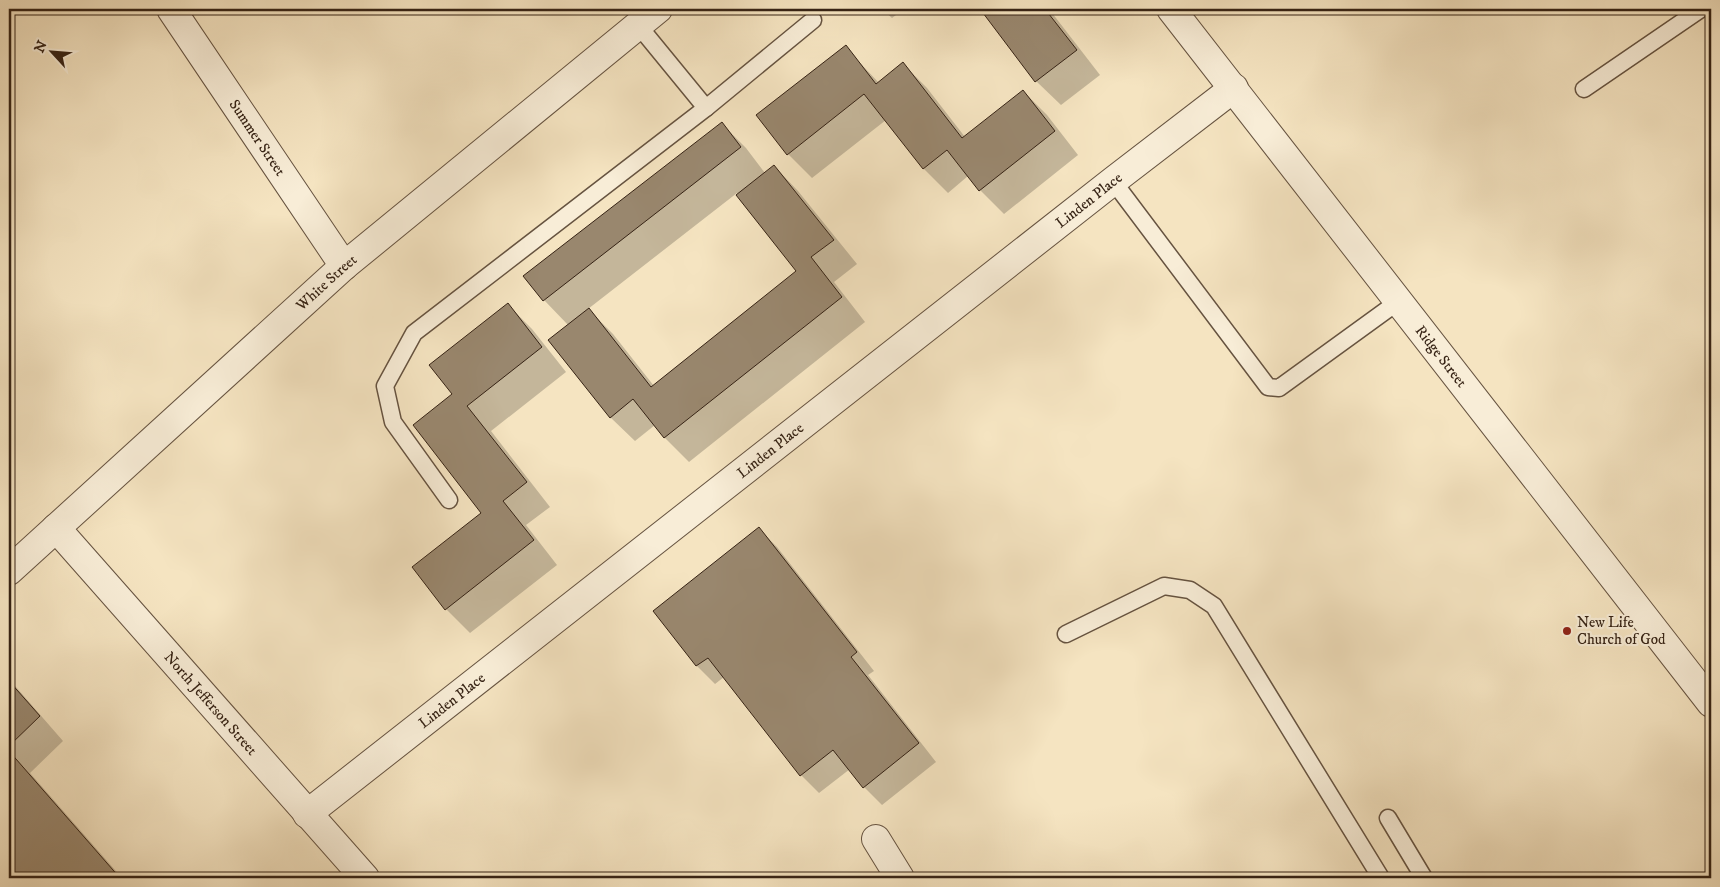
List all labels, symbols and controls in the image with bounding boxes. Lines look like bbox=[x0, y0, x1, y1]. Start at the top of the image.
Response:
north arrow bbox=[28, 28, 78, 78]
text: N bbox=[31, 37, 52, 56]
street label: Summer Street bbox=[225, 96, 290, 180]
street label: Linden Place bbox=[1052, 168, 1126, 232]
street label: White Street bbox=[291, 250, 361, 315]
street label: Ridge Street bbox=[1411, 321, 1471, 391]
street label: Linden Place bbox=[733, 418, 807, 482]
place label: New Life Church of God bbox=[1577, 613, 1666, 649]
marker: New Life Church of God bbox=[1561, 625, 1573, 637]
street label: North Jefferson Street bbox=[160, 648, 262, 759]
street label: Linden Place bbox=[415, 668, 489, 732]

